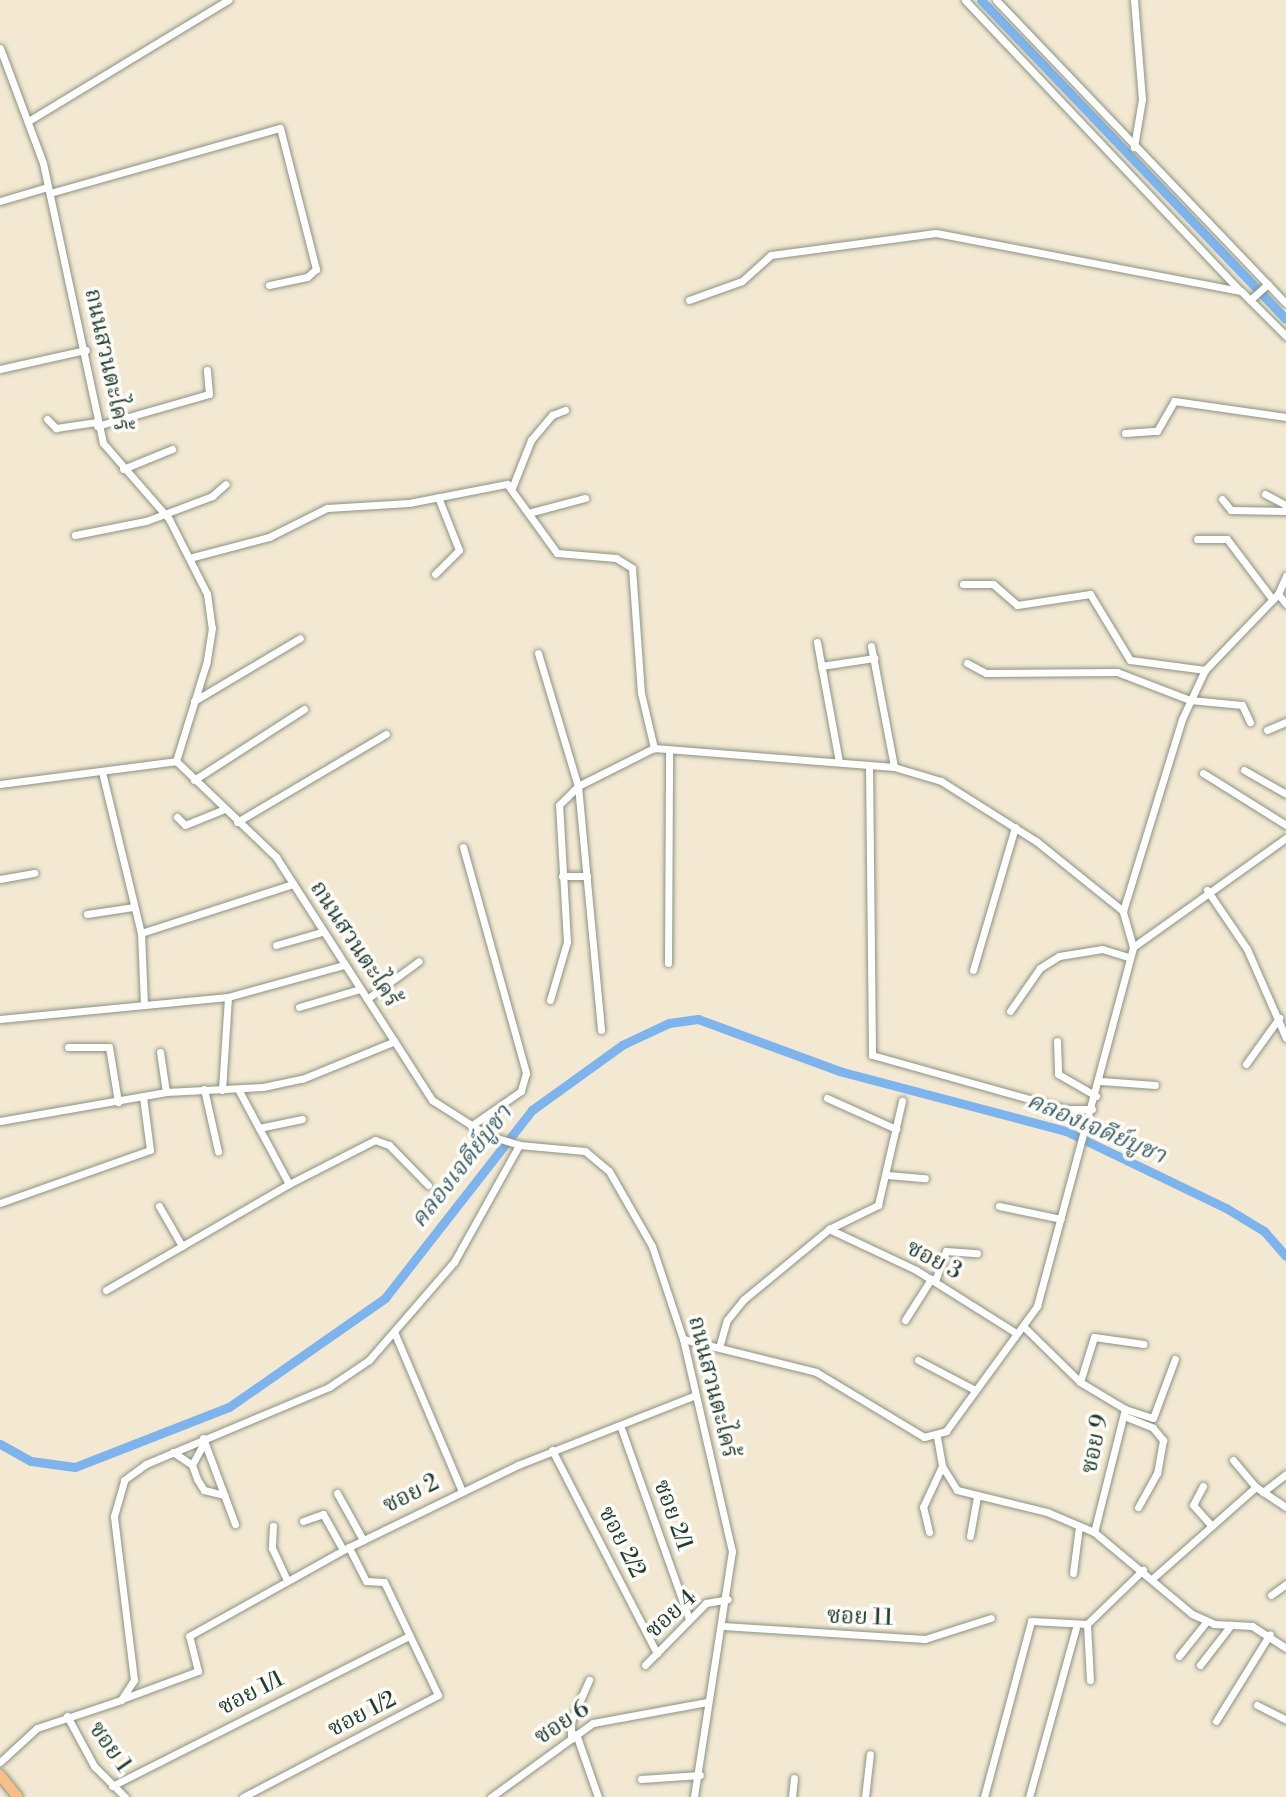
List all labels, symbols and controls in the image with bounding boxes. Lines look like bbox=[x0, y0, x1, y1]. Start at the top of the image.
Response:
street label: ถนนสวนตะไคร้ bbox=[78, 286, 136, 434]
street label: ถนนสวนตะไคร้ bbox=[304, 876, 406, 1012]
water label: คลองเจดีย์บูชา bbox=[1022, 1087, 1170, 1171]
water label: คลองเจดีย์บูชา bbox=[405, 1100, 519, 1234]
street label: ซอย 3 bbox=[902, 1234, 966, 1286]
street label: ถนนสวนตะไคร้ bbox=[682, 1313, 744, 1461]
street label: ซอย 9 bbox=[1075, 1412, 1115, 1476]
street label: ซอย 2 bbox=[378, 1469, 444, 1519]
street label: ซอย 2/1 bbox=[648, 1476, 698, 1554]
street label: ซอย 2/2 bbox=[592, 1502, 652, 1582]
street label: ซอย 4 bbox=[640, 1584, 702, 1644]
street label: ซอย 11 bbox=[826, 1602, 894, 1632]
street label: ซอย 1/1 bbox=[214, 1665, 288, 1721]
street label: ซอย 1/2 bbox=[323, 1685, 401, 1743]
street label: ซอย 6 bbox=[529, 1695, 595, 1751]
street label: ซอย 1 bbox=[83, 1716, 137, 1778]

